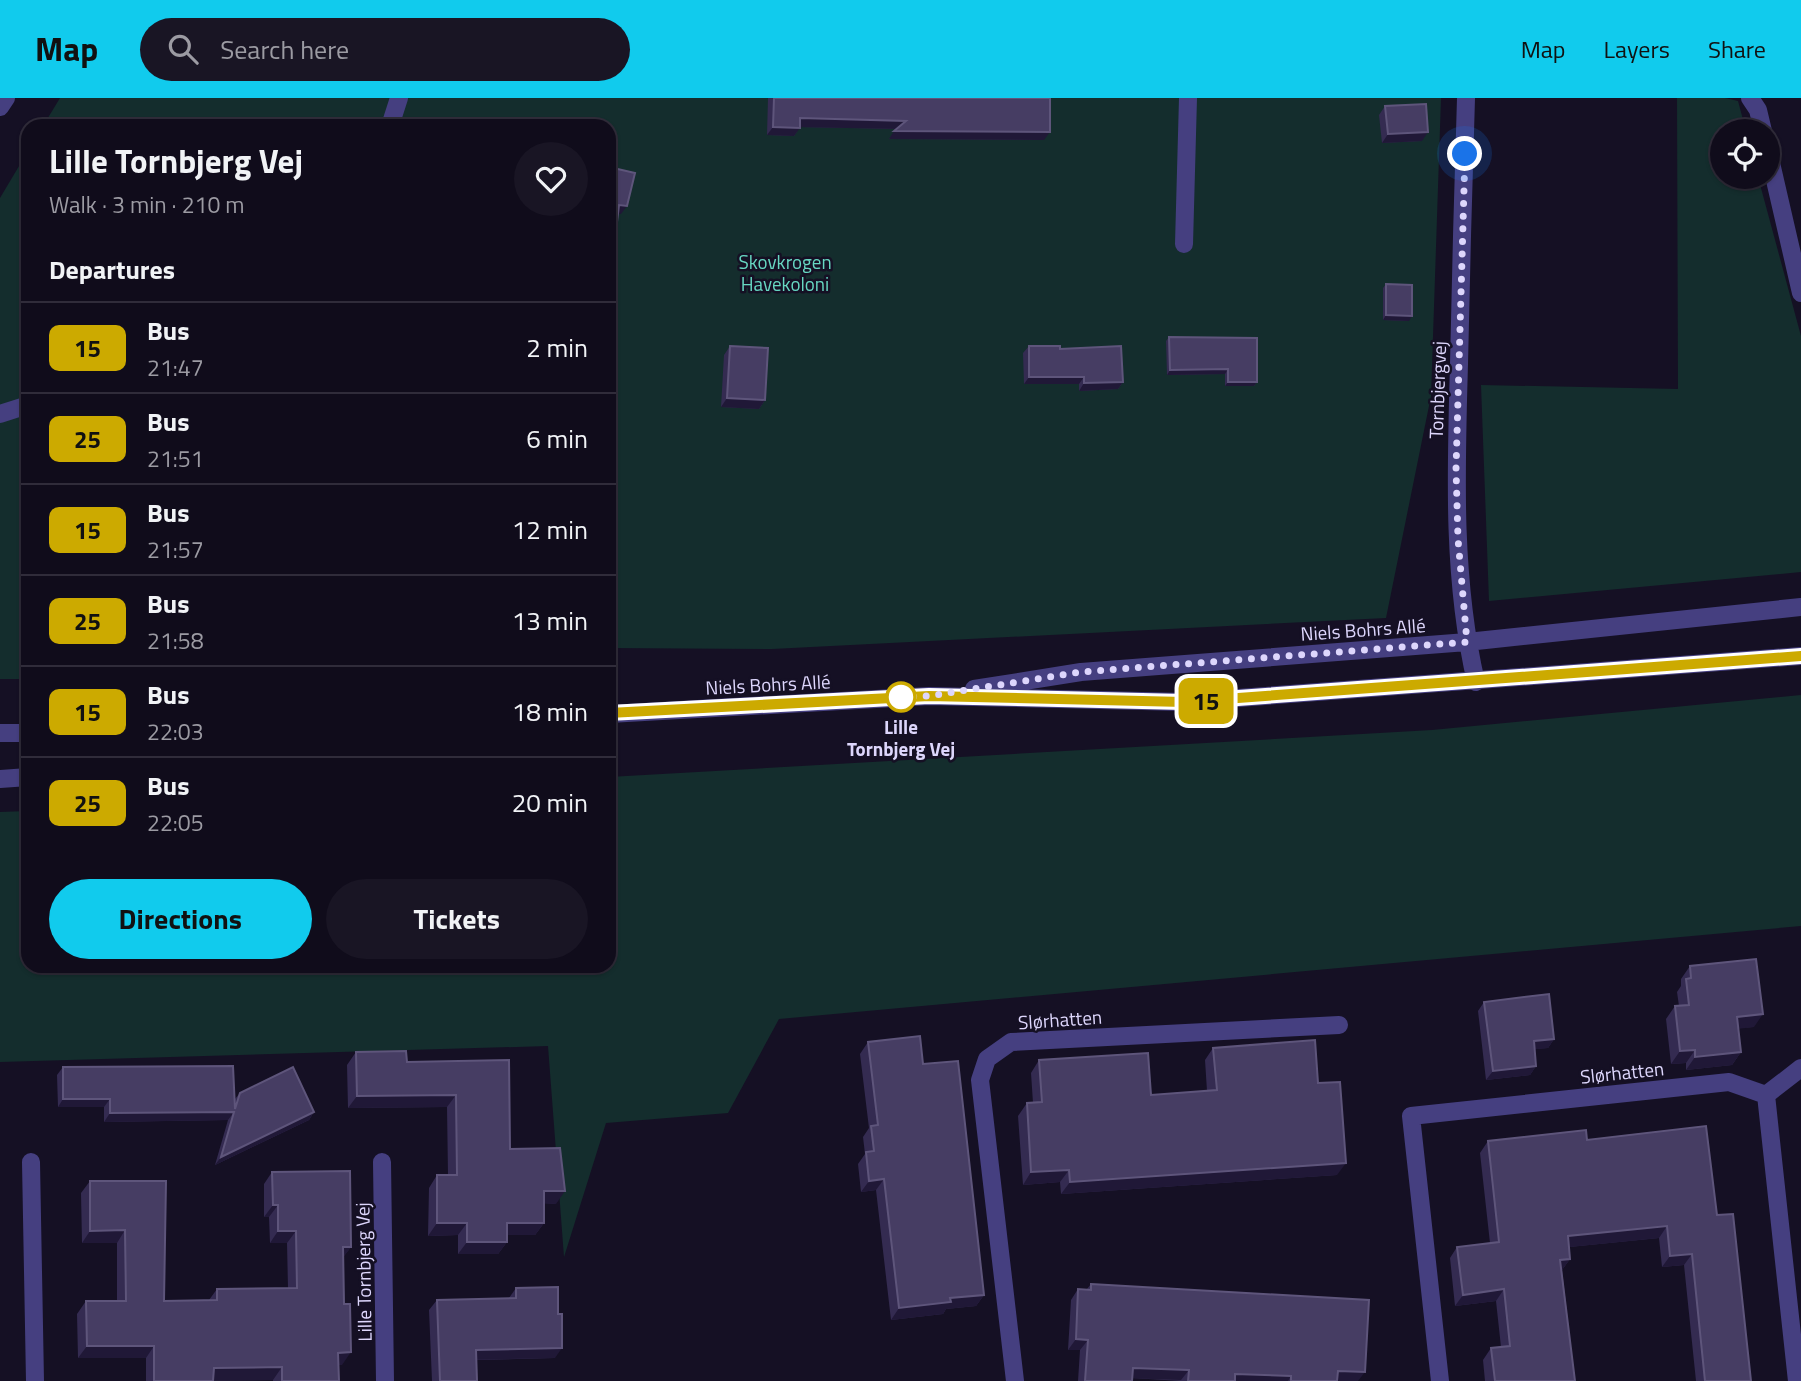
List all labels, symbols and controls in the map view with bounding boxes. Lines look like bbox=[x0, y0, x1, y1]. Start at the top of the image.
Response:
search box bbox=[140, 18, 630, 81]
text: Map bbox=[35, 24, 98, 74]
icon: search bbox=[164, 30, 202, 68]
text: Search here bbox=[220, 30, 349, 69]
text: Map bbox=[1521, 31, 1566, 67]
text: Layers bbox=[1604, 31, 1670, 67]
text: Share bbox=[1708, 31, 1766, 67]
map controls bbox=[1710, 119, 1780, 189]
button: locate bbox=[1710, 119, 1780, 189]
text: Lille Tornbjerg Vej bbox=[49, 136, 303, 186]
your location bbox=[1447, 136, 1482, 171]
button: heart bbox=[514, 142, 588, 216]
text: Walk · 3 min · 210 m bbox=[49, 187, 245, 222]
park label: Skovkrogen Havekoloni bbox=[738, 247, 832, 298]
text: Departures bbox=[49, 250, 175, 289]
text: Bus bbox=[147, 311, 189, 350]
text: 2 min bbox=[526, 328, 588, 367]
text: 15 bbox=[74, 330, 101, 366]
street label: Tornbjergvej bbox=[1421, 341, 1453, 439]
text: 21:47 bbox=[147, 350, 204, 385]
text: Bus bbox=[147, 402, 189, 441]
text: 6 min bbox=[526, 419, 588, 458]
text: 25 bbox=[74, 421, 101, 457]
text: 21:51 bbox=[147, 441, 204, 476]
text: Bus bbox=[147, 493, 189, 532]
text: 12 min bbox=[512, 510, 588, 549]
text: 15 bbox=[74, 512, 101, 548]
text: 21:57 bbox=[147, 532, 204, 567]
text: Bus bbox=[147, 584, 189, 623]
text: 13 min bbox=[512, 601, 588, 640]
text: 25 bbox=[74, 603, 101, 639]
street label: Niels Bohrs Allé bbox=[1300, 610, 1426, 648]
text: 21:58 bbox=[147, 623, 204, 658]
street label: Niels Bohrs Allé bbox=[705, 666, 831, 702]
text: Bus bbox=[147, 675, 189, 714]
line badge: 15 bbox=[1174, 678, 1238, 724]
marker: Lille Tornbjerg Vej bbox=[886, 682, 916, 712]
text: 15 bbox=[1193, 683, 1219, 719]
text: 18 min bbox=[512, 692, 588, 731]
text: 15 bbox=[74, 694, 101, 730]
place label: Lille Tornbjerg Vej bbox=[847, 712, 955, 763]
text: 22:03 bbox=[147, 714, 204, 749]
text: Bus bbox=[147, 766, 189, 805]
text: 20 min bbox=[512, 783, 588, 822]
text: 25 bbox=[74, 785, 101, 821]
text: 22:05 bbox=[147, 805, 204, 840]
button: Directions bbox=[49, 879, 312, 959]
button: Tickets bbox=[326, 879, 588, 959]
street label: Slørhatten bbox=[1017, 1002, 1103, 1036]
street label: Slørhatten bbox=[1579, 1053, 1665, 1091]
street label: Lille Tornbjerg Vej bbox=[347, 1202, 379, 1342]

